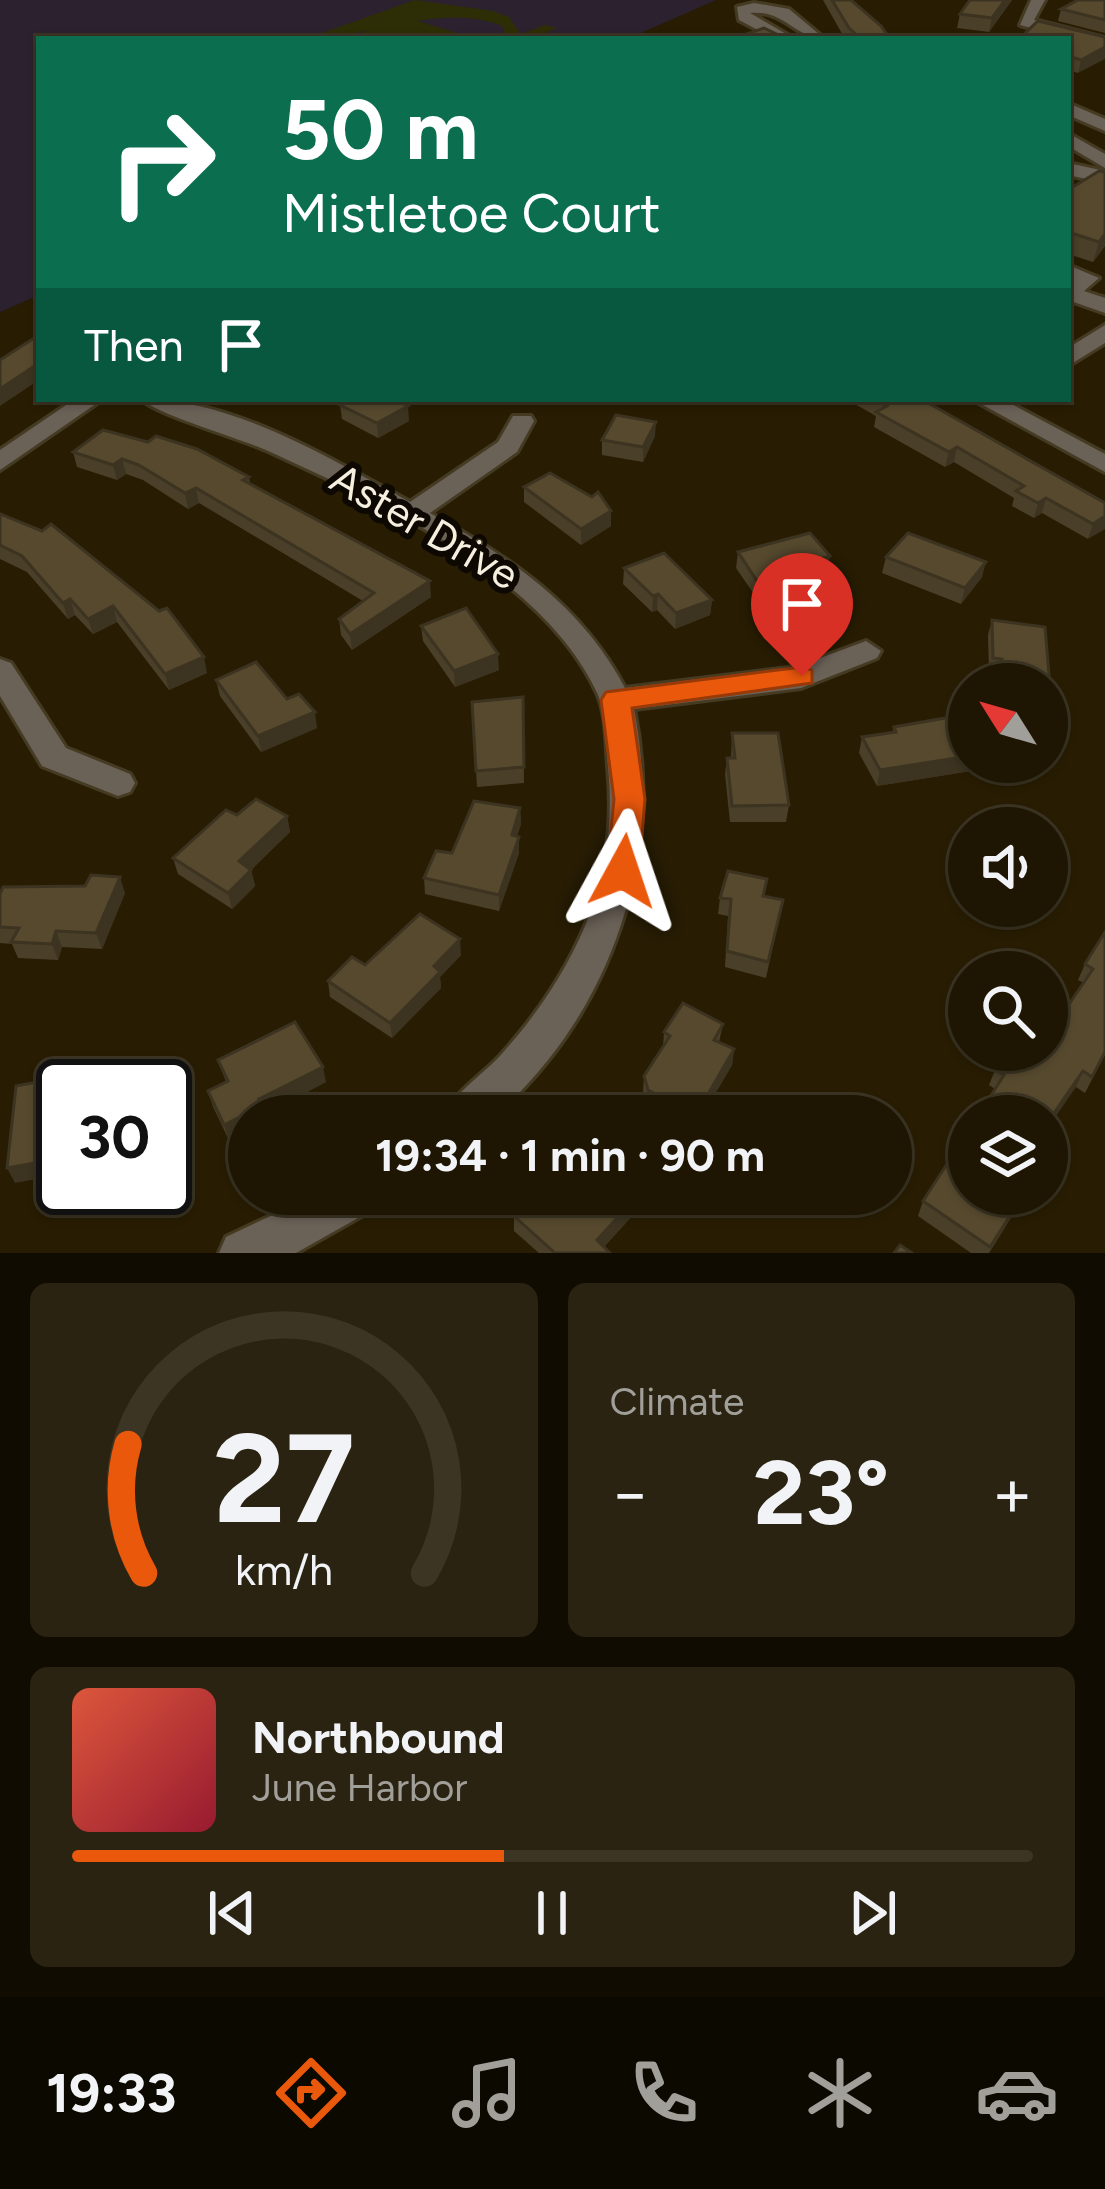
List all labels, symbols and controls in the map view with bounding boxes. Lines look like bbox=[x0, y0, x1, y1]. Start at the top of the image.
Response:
text: 50 m bbox=[282, 79, 478, 180]
icon: right bbox=[84, 84, 240, 240]
text: Mistletoe Court bbox=[282, 181, 661, 246]
icon: arrive bbox=[208, 312, 274, 378]
text: Then bbox=[84, 318, 184, 372]
street label: Aster Drive bbox=[322, 452, 528, 601]
pin bbox=[751, 553, 853, 676]
icon: arrive bbox=[769, 571, 835, 637]
north arrow bbox=[948, 663, 1068, 783]
map controls bbox=[948, 663, 1068, 1215]
button: sound bbox=[948, 807, 1068, 927]
position arrow bbox=[560, 808, 686, 934]
button: search bbox=[948, 951, 1068, 1071]
speed limit sign: 30 bbox=[36, 1059, 192, 1215]
button: layers bbox=[948, 1095, 1068, 1215]
text: 19:34 · 1 min · 90 m bbox=[375, 1128, 765, 1182]
text: Climate bbox=[610, 1378, 744, 1425]
text: 27 bbox=[213, 1403, 355, 1553]
text: 23° bbox=[753, 1438, 889, 1547]
text: − bbox=[610, 1453, 651, 1533]
text: + bbox=[992, 1453, 1033, 1533]
text: km/h bbox=[235, 1544, 333, 1596]
text: Northbound bbox=[252, 1710, 505, 1764]
text: June Harbor bbox=[252, 1764, 468, 1811]
icon: previous bbox=[199, 1880, 265, 1946]
icon: pause bbox=[519, 1880, 585, 1946]
icon: next bbox=[840, 1880, 906, 1946]
icon: directions bbox=[269, 2051, 353, 2135]
icon: music bbox=[445, 2051, 529, 2135]
icon: phone bbox=[622, 2051, 706, 2135]
icon: climate bbox=[798, 2051, 882, 2135]
icon: car bbox=[975, 2051, 1059, 2135]
text: 19:33 bbox=[46, 2061, 177, 2126]

